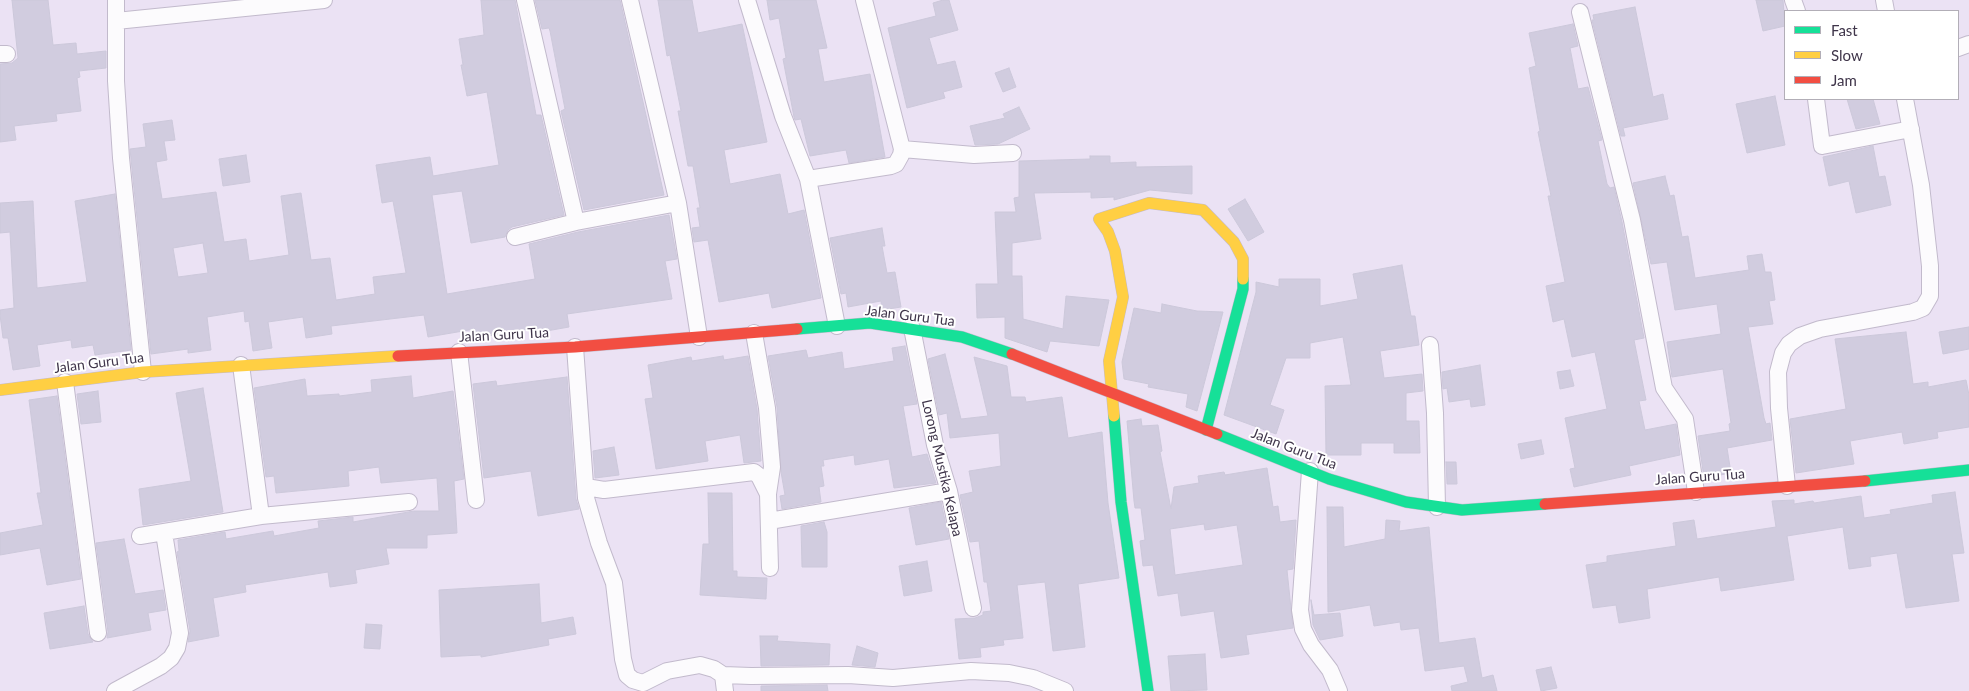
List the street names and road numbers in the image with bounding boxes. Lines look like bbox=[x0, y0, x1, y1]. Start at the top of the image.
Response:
street label: Jalan Guru Tua bbox=[864, 302, 956, 330]
street label: Jalan Guru Tua bbox=[459, 324, 549, 346]
street label: Jalan Guru Tua bbox=[53, 349, 145, 377]
street label: Lorong Mustika Kelapa bbox=[918, 398, 966, 538]
street label: Jalan Guru Tua bbox=[1249, 425, 1339, 473]
street label: Jalan Guru Tua bbox=[1654, 465, 1746, 489]

